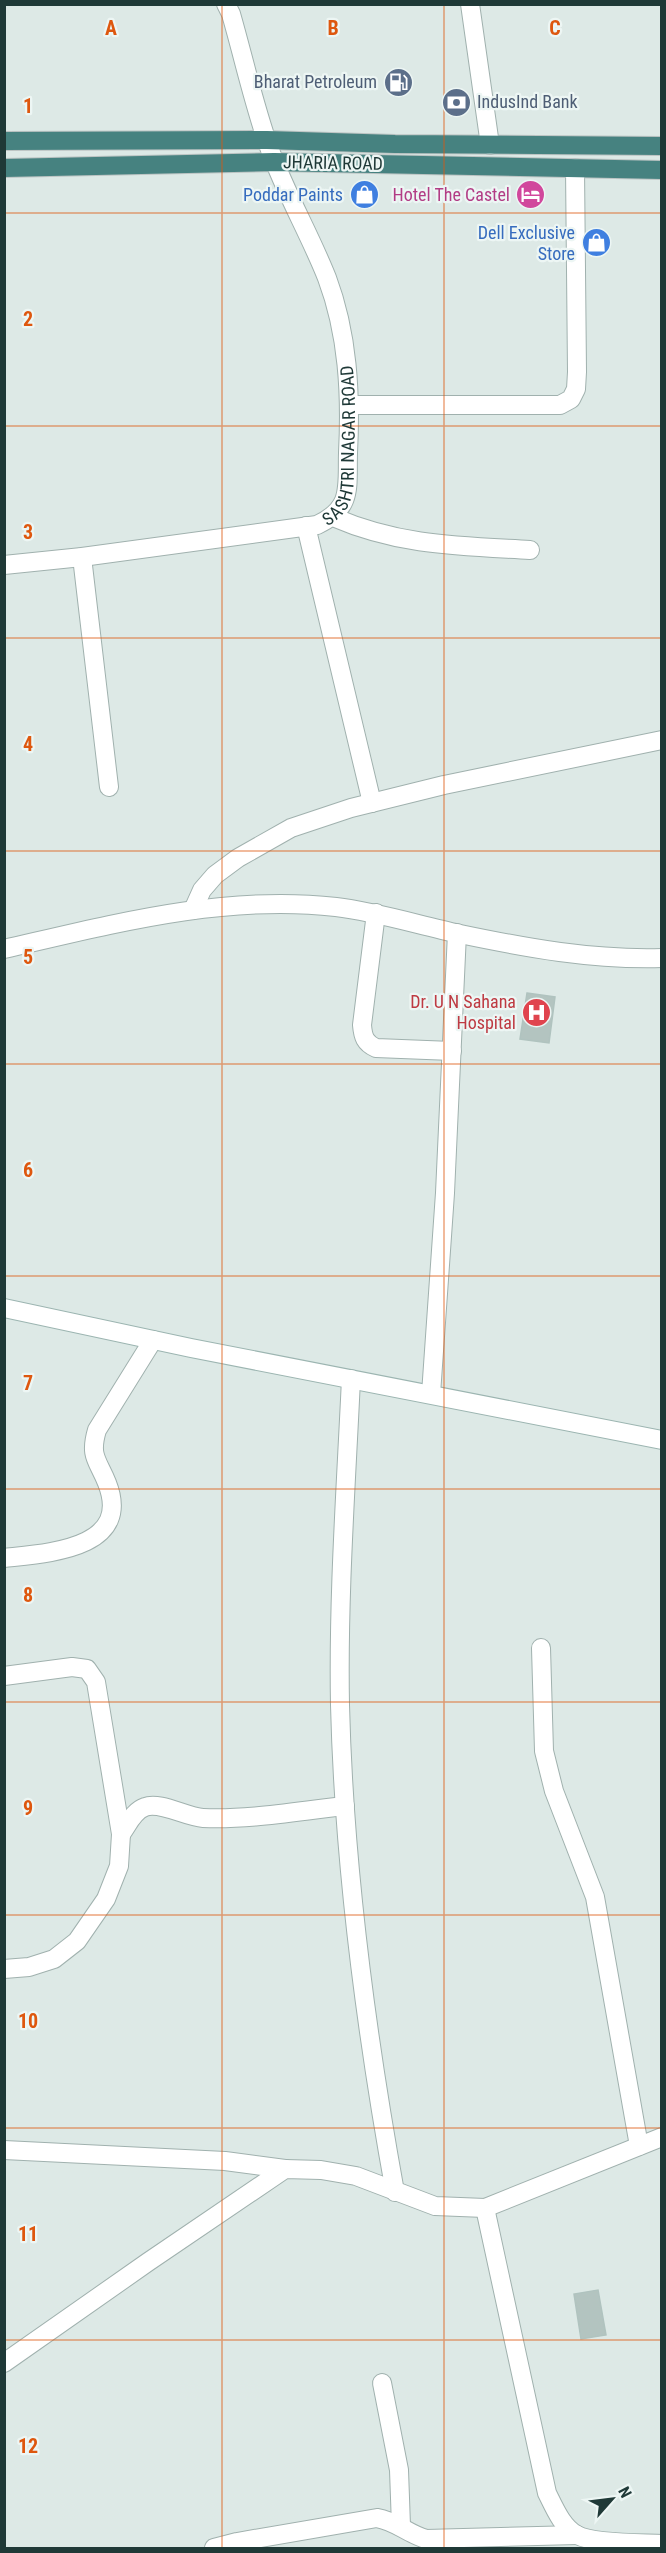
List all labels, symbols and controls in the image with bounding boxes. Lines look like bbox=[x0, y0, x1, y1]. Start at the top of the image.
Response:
text: A bbox=[105, 16, 117, 40]
text: B bbox=[327, 16, 339, 40]
text: C bbox=[549, 16, 561, 40]
fuel station icon: Bharat Petroleum bbox=[382, 66, 414, 98]
place label: Bharat Petroleum bbox=[254, 71, 377, 92]
bank icon: IndusInd Bank bbox=[440, 86, 472, 118]
place label: IndusInd Bank bbox=[477, 91, 578, 112]
text: 1 bbox=[23, 94, 33, 118]
street label: JHARIA ROAD bbox=[283, 151, 383, 174]
shop icon: Poddar Paints bbox=[348, 179, 380, 211]
hotel icon: Hotel The Castel bbox=[515, 179, 547, 211]
place label: Poddar Paints bbox=[243, 184, 343, 205]
place label: Hotel The Castel bbox=[393, 184, 510, 205]
place label: Dell Exclusive Store bbox=[478, 222, 575, 264]
shop icon: Dell Exclusive Store bbox=[580, 227, 612, 259]
text: 2 bbox=[23, 307, 33, 331]
street label: SASHTRI NAGAR ROAD bbox=[318, 365, 359, 530]
text: 3 bbox=[23, 520, 33, 544]
text: 4 bbox=[23, 732, 33, 756]
text: 5 bbox=[23, 945, 33, 969]
place label: Dr. U N Sahana Hospital bbox=[410, 991, 516, 1033]
hospital icon: Dr. U N Sahana Hospital bbox=[521, 996, 553, 1028]
text: 6 bbox=[23, 1158, 33, 1182]
text: 7 bbox=[23, 1371, 33, 1395]
text: 8 bbox=[23, 1583, 33, 1607]
text: 9 bbox=[23, 1796, 33, 1820]
text: 10 bbox=[18, 2009, 38, 2033]
text: 11 bbox=[18, 2222, 38, 2246]
text: 12 bbox=[18, 2434, 38, 2458]
north arrow bbox=[582, 2469, 642, 2529]
text: N bbox=[614, 2483, 635, 2501]

